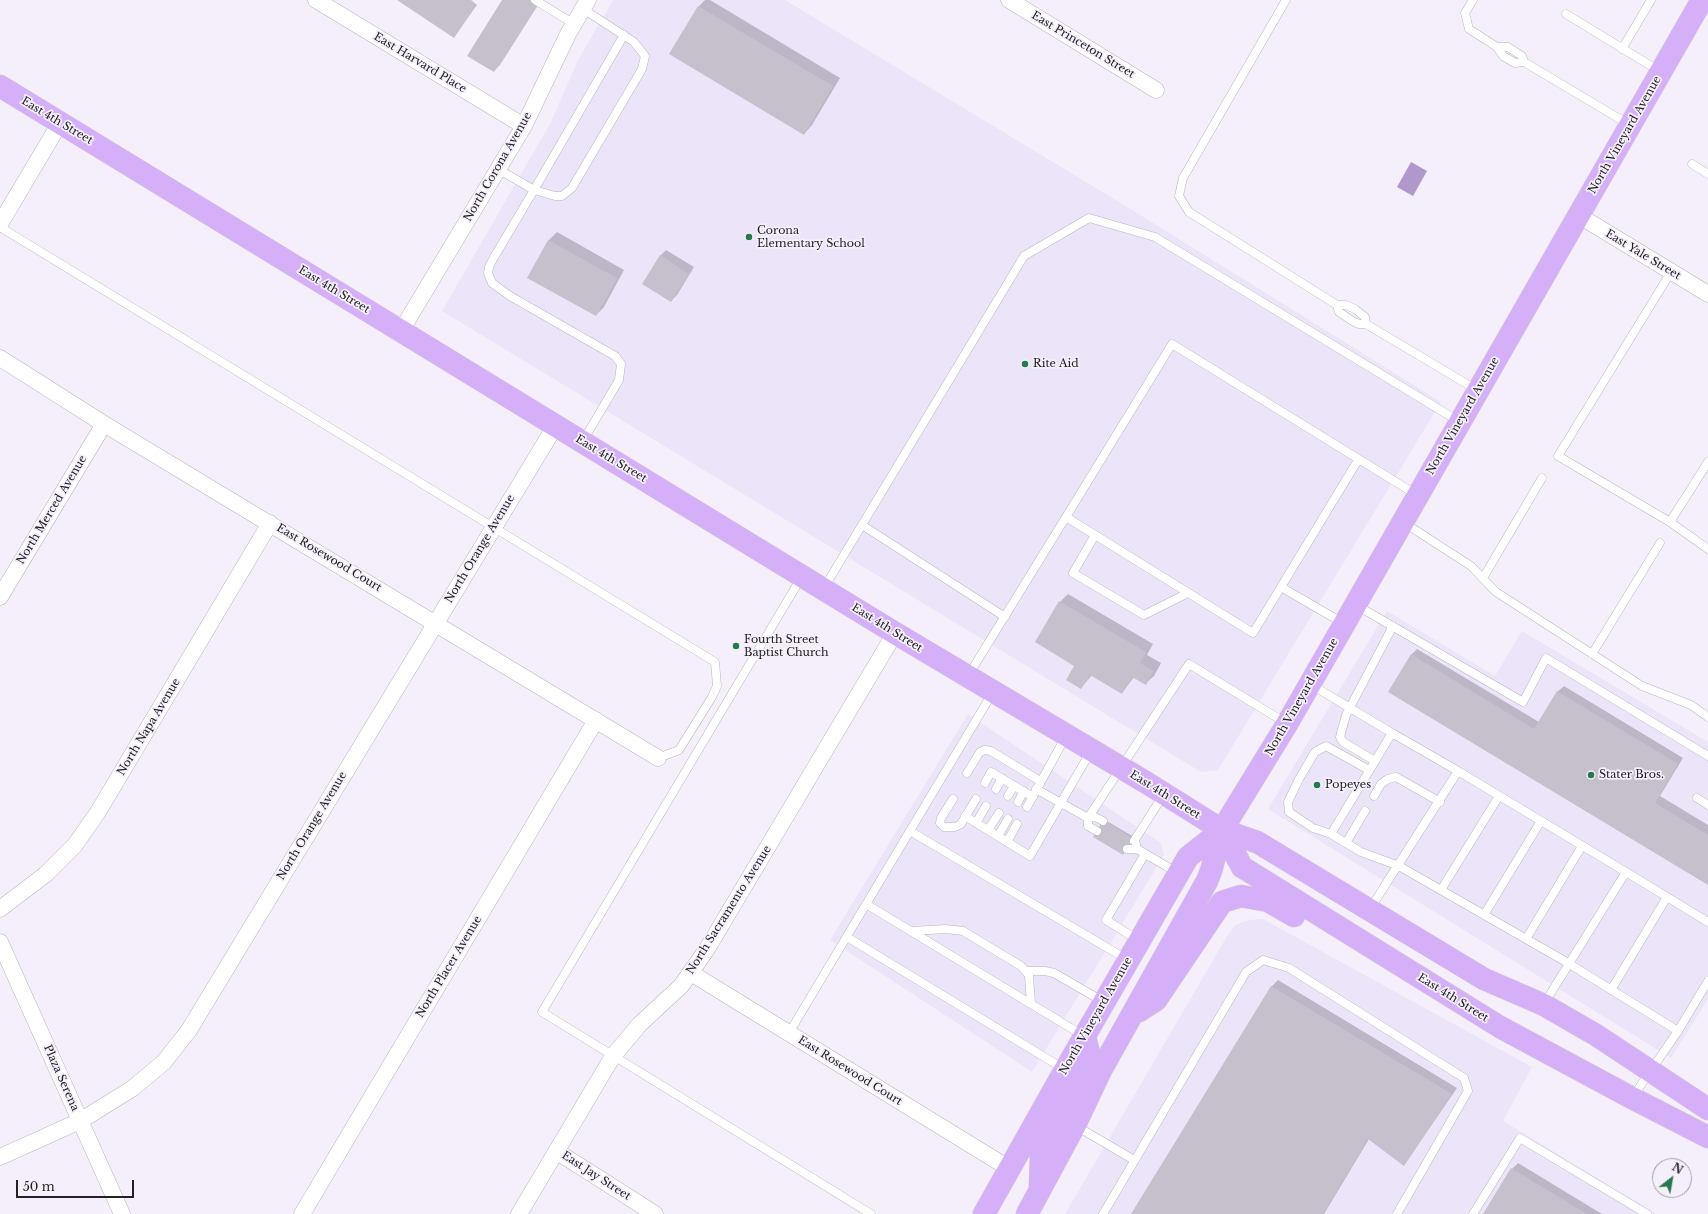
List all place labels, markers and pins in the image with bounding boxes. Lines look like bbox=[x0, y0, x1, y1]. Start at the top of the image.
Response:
place label: Corona Elementary School bbox=[757, 224, 865, 250]
marker: Corona Elementary School bbox=[744, 232, 754, 242]
place label: Rite Aid bbox=[1033, 357, 1079, 371]
marker: Rite Aid bbox=[1020, 359, 1030, 369]
place label: Fourth Street Baptist Church bbox=[744, 633, 829, 659]
marker: Fourth Street Baptist Church bbox=[731, 641, 741, 651]
place label: Stater Bros. bbox=[1599, 768, 1664, 782]
marker: Stater Bros. bbox=[1586, 770, 1596, 780]
place label: Popeyes bbox=[1325, 778, 1371, 792]
marker: Popeyes bbox=[1312, 780, 1322, 790]

